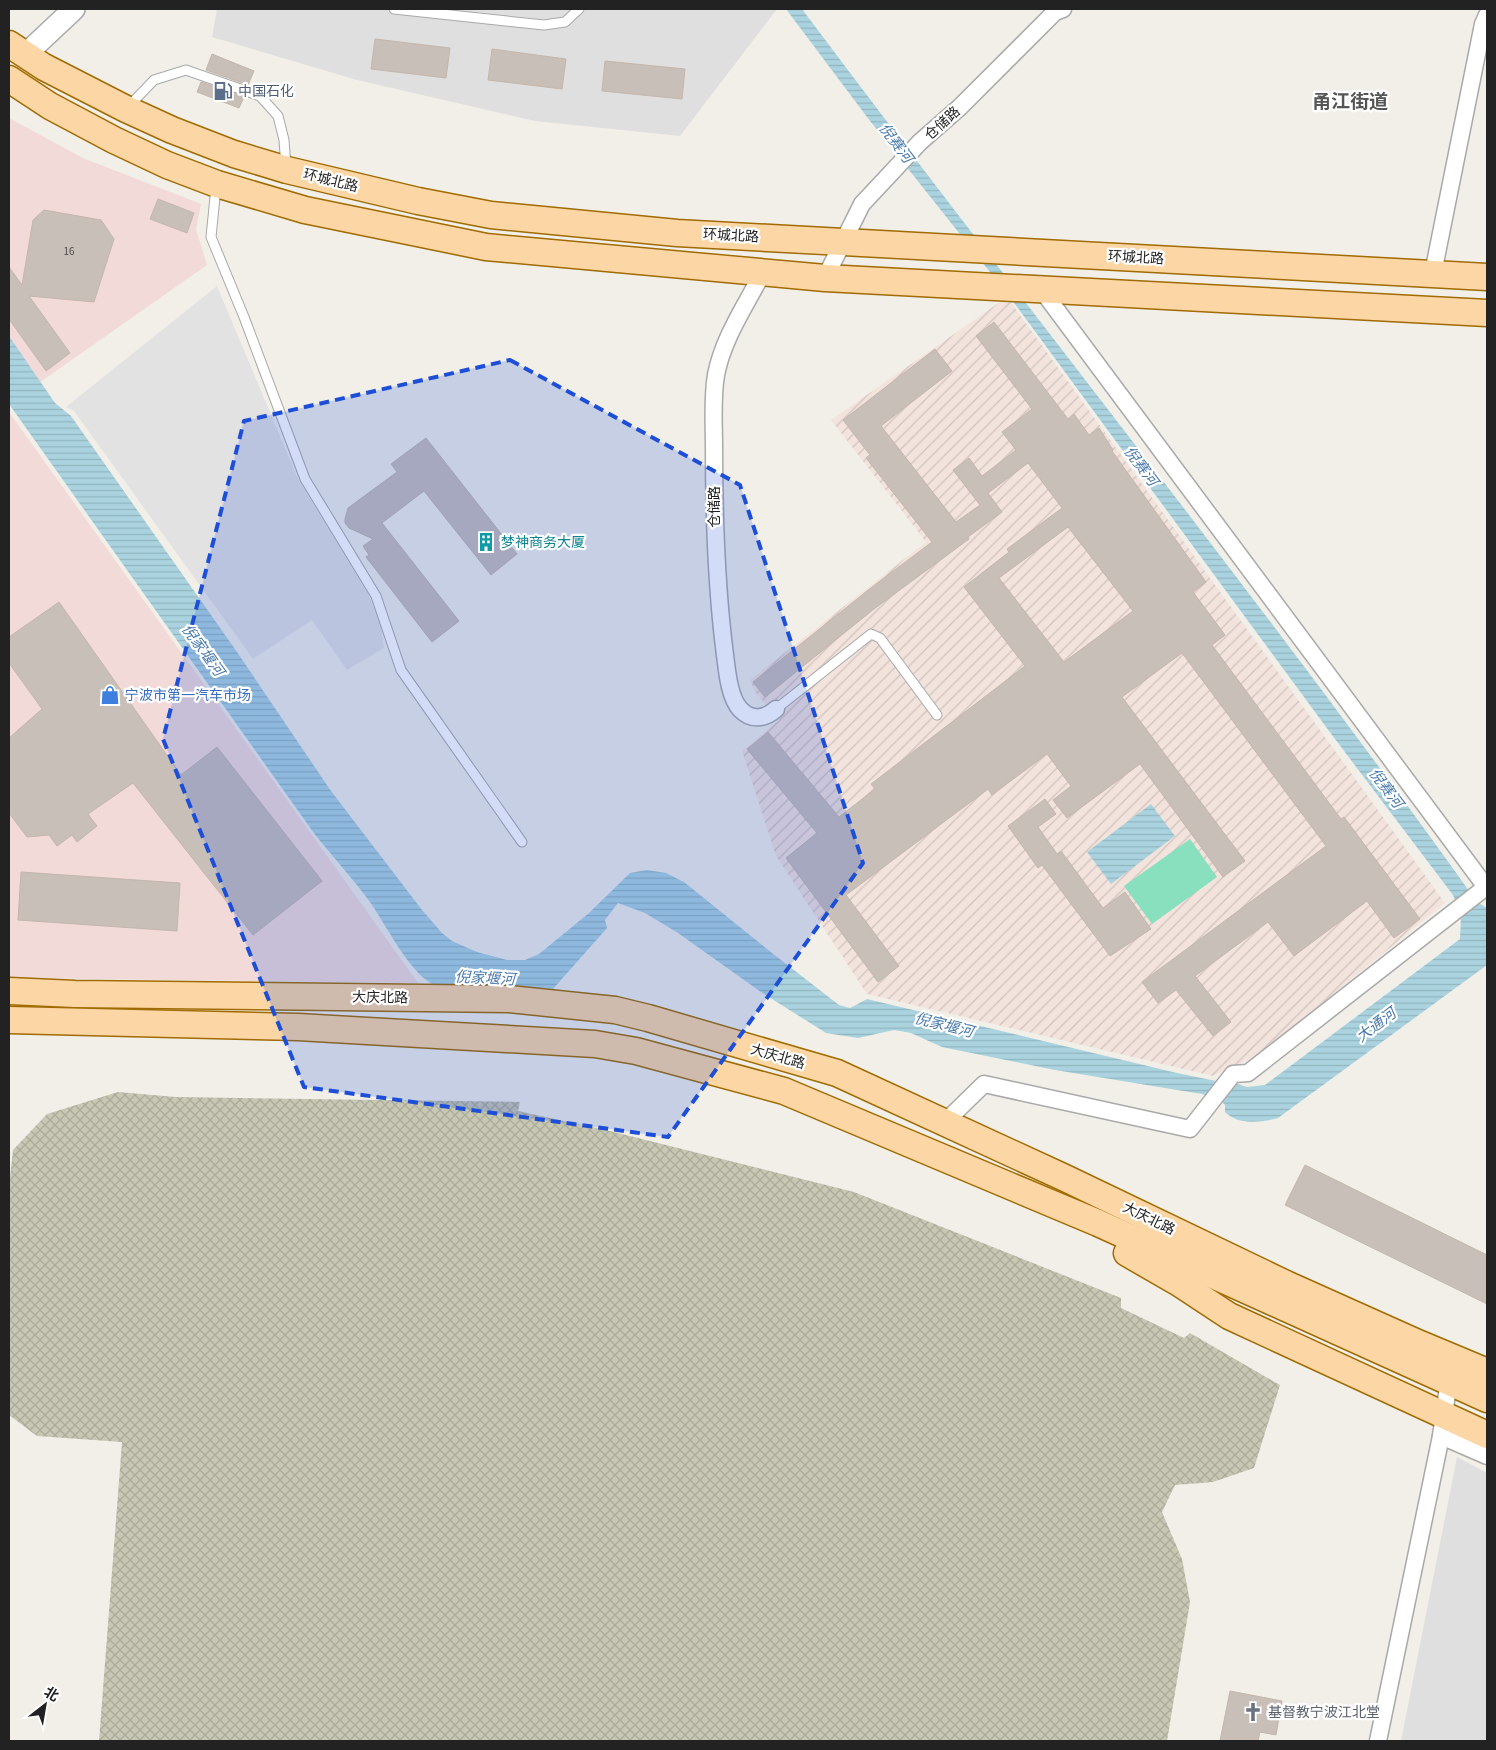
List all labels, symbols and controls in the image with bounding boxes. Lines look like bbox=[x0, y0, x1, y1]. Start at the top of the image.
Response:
fuel station icon: 中国石化 bbox=[212, 80, 234, 102]
place label: 中国石化 bbox=[238, 82, 294, 102]
district label: 甬江街道 bbox=[1312, 89, 1388, 116]
street label: 仓储路 bbox=[920, 102, 965, 145]
water label: 倪赛河 bbox=[874, 119, 919, 170]
street label: 环城北路 bbox=[301, 164, 360, 197]
street label: 环城北路 bbox=[702, 225, 759, 247]
house number: 16 bbox=[64, 244, 75, 259]
street label: 环城北路 bbox=[1107, 247, 1164, 269]
water label: 倪赛河 bbox=[1119, 442, 1164, 493]
street label: 仓储路 bbox=[705, 486, 725, 528]
building icon: 梦神商务大厦 bbox=[475, 531, 497, 553]
place label: 梦神商务大厦 bbox=[501, 533, 585, 553]
water label: 倪家堰河 bbox=[176, 620, 230, 683]
shop icon: 宁波市第一汽车市场 bbox=[99, 684, 121, 706]
place label: 宁波市第一汽车市场 bbox=[125, 686, 251, 706]
water label: 倪赛河 bbox=[1364, 764, 1409, 815]
water label: 倪家堰河 bbox=[454, 966, 518, 991]
street label: 大庆北路 bbox=[352, 988, 408, 1008]
water label: 大通河 bbox=[1352, 1002, 1403, 1047]
water label: 倪家堰河 bbox=[912, 1008, 978, 1044]
street label: 大庆北路 bbox=[748, 1040, 807, 1074]
street label: 大庆北路 bbox=[1119, 1198, 1178, 1240]
north arrow bbox=[20, 1680, 70, 1730]
text: 北 bbox=[40, 1683, 62, 1707]
church icon: 基督教宁波江北堂 bbox=[1242, 1701, 1264, 1723]
place label: 基督教宁波江北堂 bbox=[1268, 1703, 1380, 1723]

